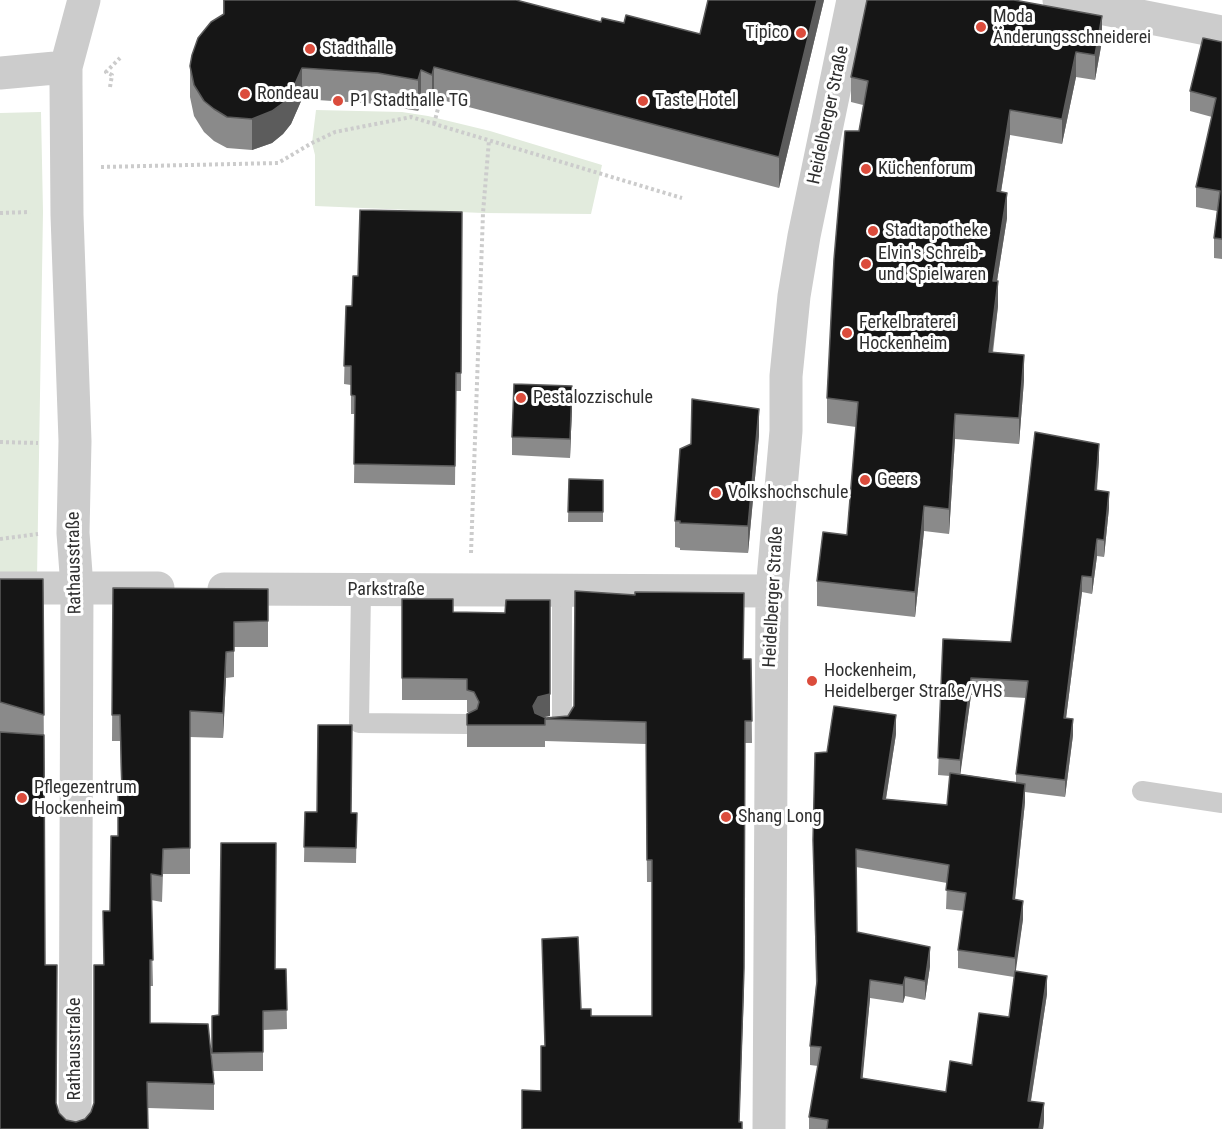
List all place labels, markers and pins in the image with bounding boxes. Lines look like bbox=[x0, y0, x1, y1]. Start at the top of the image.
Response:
place label: Moda Änderungsschneiderei bbox=[993, 6, 1151, 48]
marker: Moda Änderungsschneiderei bbox=[974, 20, 988, 34]
place label: Tipico bbox=[745, 22, 789, 44]
marker: Tipico bbox=[794, 26, 808, 40]
place label: Stadthalle bbox=[322, 38, 394, 60]
marker: Stadthalle bbox=[303, 42, 317, 56]
place label: Rondeau bbox=[257, 83, 319, 105]
marker: Rondeau bbox=[238, 87, 252, 101]
place label: P1 Stadthalle TG bbox=[350, 90, 468, 112]
place label: Taste Hotel bbox=[655, 90, 736, 112]
marker: P1 Stadthalle TG bbox=[331, 94, 345, 108]
marker: Taste Hotel bbox=[636, 94, 650, 108]
place label: Küchenforum bbox=[878, 158, 973, 180]
marker: Küchenforum bbox=[859, 162, 873, 176]
place label: Stadtapotheke bbox=[885, 220, 988, 242]
marker: Stadtapotheke bbox=[866, 224, 880, 238]
place label: Elvin's Schreib- und Spielwaren bbox=[878, 243, 986, 286]
marker: Elvin's Schreib- und Spielwaren bbox=[859, 257, 873, 271]
place label: Ferkelbraterei Hockenheim bbox=[859, 312, 956, 354]
marker: Ferkelbraterei Hockenheim bbox=[840, 326, 854, 340]
place label: Pestalozzischule bbox=[533, 387, 653, 409]
marker: Pestalozzischule bbox=[514, 391, 528, 405]
place label: Geers bbox=[877, 469, 918, 491]
marker: Geers bbox=[858, 473, 872, 487]
place label: Volkshochschule bbox=[728, 482, 848, 504]
marker: Volkshochschule bbox=[709, 486, 723, 500]
place label: Hockenheim, Heidelberger Straße/VHS bbox=[824, 660, 1002, 702]
marker: Hockenheim, Heidelberger Straße/VHS bbox=[805, 674, 819, 688]
place label: Pflegezentrum Hockenheim bbox=[34, 777, 137, 820]
marker: Pflegezentrum Hockenheim bbox=[15, 791, 29, 805]
place label: Shang Long bbox=[738, 806, 822, 828]
marker: Shang Long bbox=[719, 810, 733, 824]

